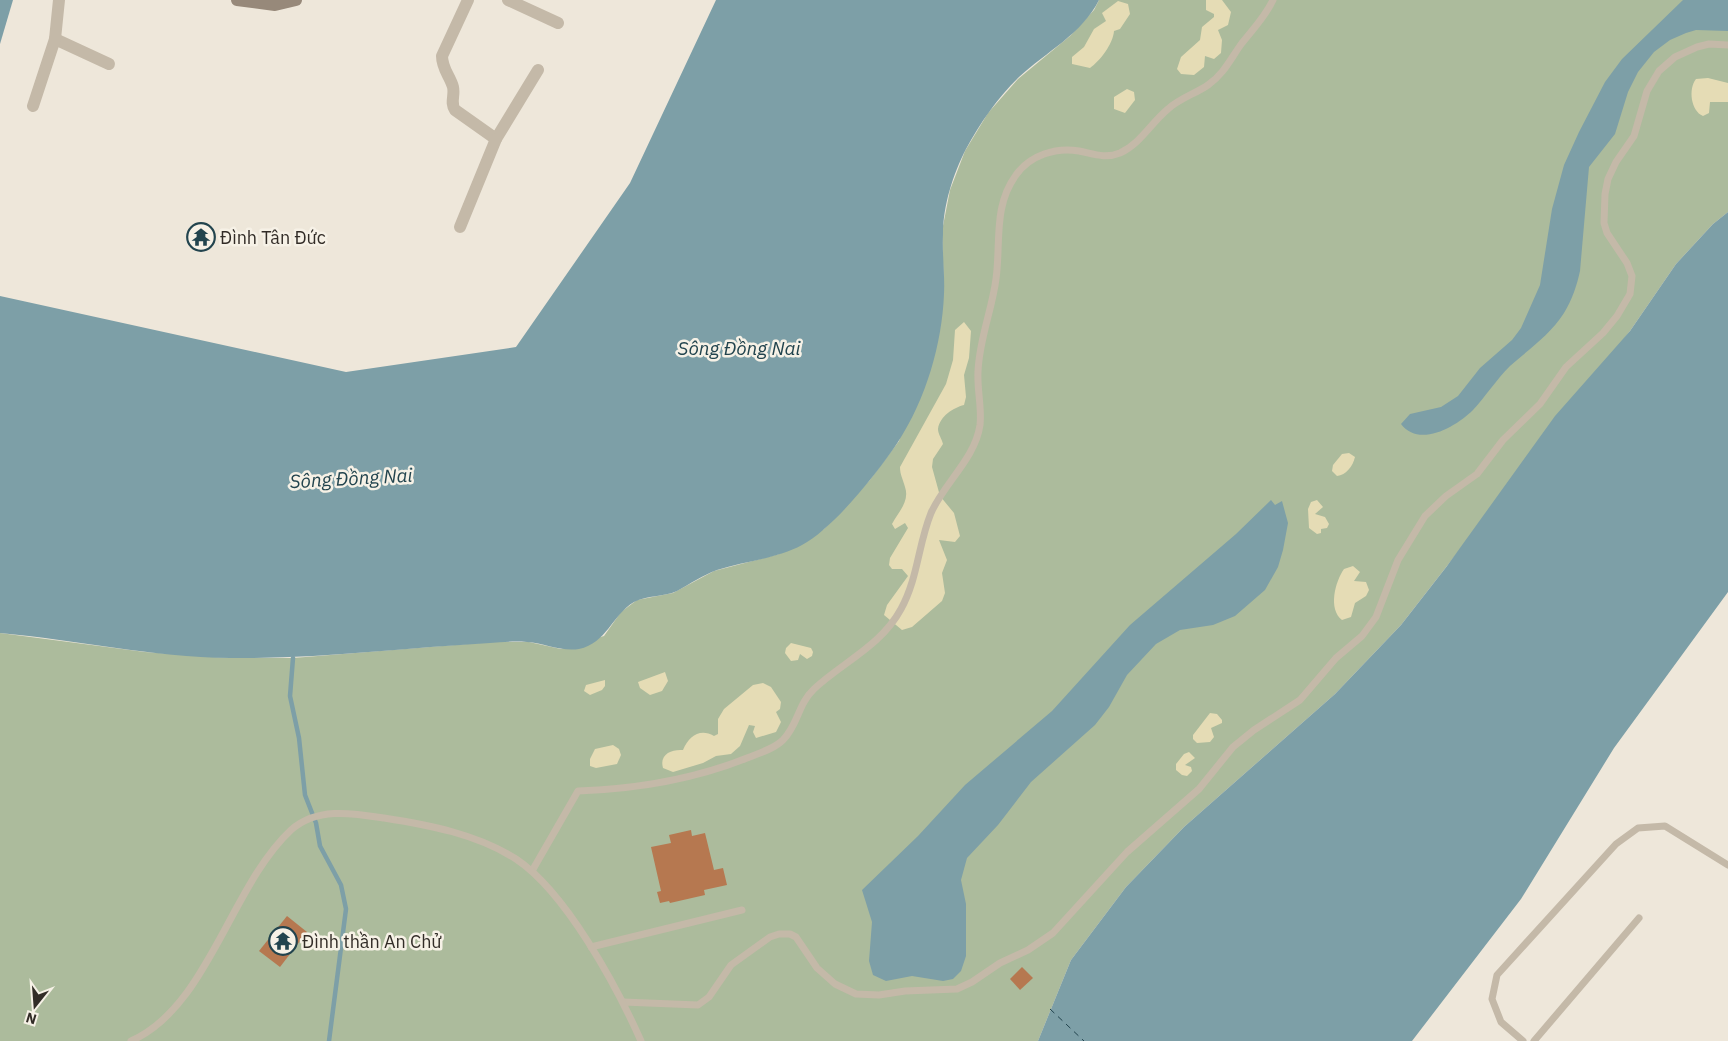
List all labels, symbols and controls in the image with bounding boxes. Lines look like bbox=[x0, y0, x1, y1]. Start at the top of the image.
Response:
temple icon: Đình Tân Đức bbox=[186, 222, 216, 252]
place label: Đình Tân Đức bbox=[220, 226, 326, 249]
water label: Sông Đồng Nai bbox=[677, 336, 802, 360]
water label: Sông Đồng Nai bbox=[289, 463, 414, 493]
temple icon: Đình thần An Chử bbox=[268, 926, 298, 956]
place label: Đình thần An Chử bbox=[302, 930, 442, 953]
north arrow bbox=[10, 981, 60, 1031]
text: N bbox=[24, 1008, 39, 1029]

